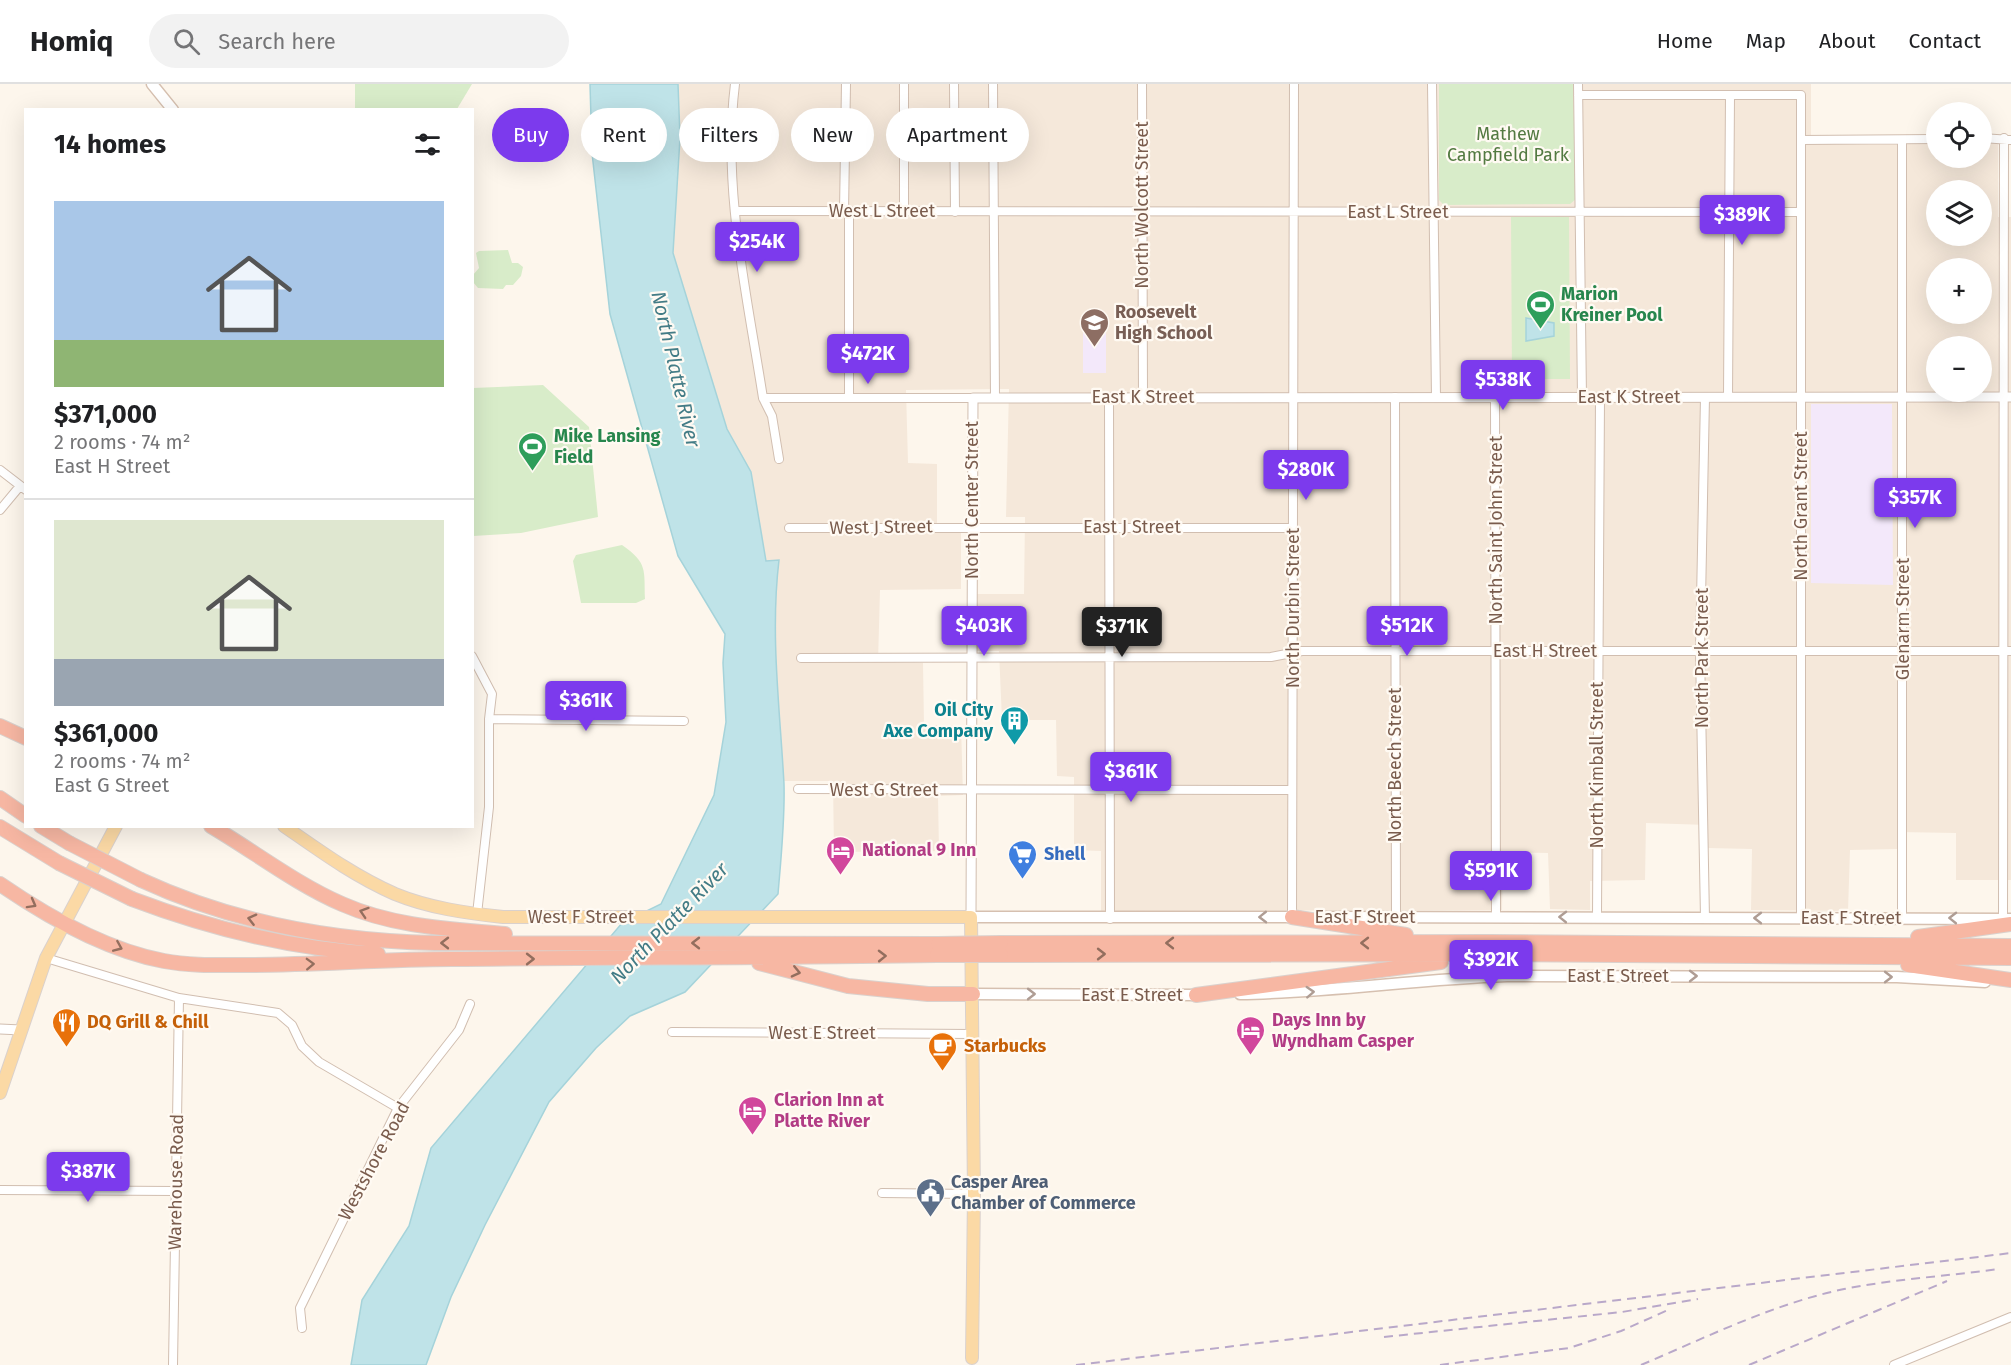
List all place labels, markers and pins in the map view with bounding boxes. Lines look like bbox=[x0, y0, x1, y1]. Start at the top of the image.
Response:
pin: $389K bbox=[1700, 195, 1784, 246]
pin: $254K bbox=[715, 222, 799, 273]
place label: Marion Kreiner Pool bbox=[1561, 283, 1663, 326]
sports icon: Marion Kreiner Pool bbox=[1524, 288, 1556, 330]
place label: Roosevelt High School bbox=[1115, 301, 1213, 344]
school or university icon: Roosevelt High School bbox=[1078, 306, 1110, 348]
pin: $472K bbox=[826, 334, 910, 385]
pin: $538K bbox=[1461, 360, 1545, 411]
place label: Mike Lansing Field bbox=[554, 425, 661, 468]
sports icon: Mike Lansing Field bbox=[517, 430, 549, 472]
pin: $280K bbox=[1264, 450, 1348, 501]
pin: $357K bbox=[1873, 478, 1957, 529]
pin: $403K bbox=[942, 606, 1026, 657]
pin: $512K bbox=[1365, 606, 1449, 657]
pin: $371K bbox=[1080, 607, 1164, 658]
pin: $361K bbox=[544, 681, 628, 732]
place label: Oil City Axe Company bbox=[882, 699, 994, 742]
building icon: Oil City Axe Company bbox=[998, 704, 1030, 746]
pin: $361K bbox=[1089, 752, 1173, 803]
hotel icon: National 9 Inn bbox=[825, 834, 857, 876]
supermarket icon: Shell bbox=[1007, 838, 1039, 880]
place label: National 9 Inn bbox=[862, 839, 976, 861]
place label: Shell bbox=[1044, 843, 1086, 865]
pin: $591K bbox=[1449, 851, 1533, 902]
pin: $392K bbox=[1449, 940, 1533, 991]
restaurant icon: DQ Grill & Chill bbox=[50, 1006, 82, 1048]
place label: Days Inn by Wyndham Casper bbox=[1272, 1009, 1415, 1052]
place label: DQ Grill & Chill bbox=[87, 1011, 209, 1033]
hotel icon: Days Inn by Wyndham Casper bbox=[1235, 1014, 1267, 1056]
cafe icon: Starbucks bbox=[927, 1030, 959, 1072]
place label: Starbucks bbox=[964, 1035, 1047, 1057]
place label: Clarion Inn at Platte River bbox=[774, 1089, 885, 1132]
hotel icon: Clarion Inn at Platte River bbox=[737, 1094, 769, 1136]
pin: $387K bbox=[46, 1152, 130, 1203]
place label: Casper Area Chamber of Commerce bbox=[951, 1171, 1136, 1214]
public building icon: Casper Area Chamber of Commerce bbox=[914, 1176, 946, 1218]

